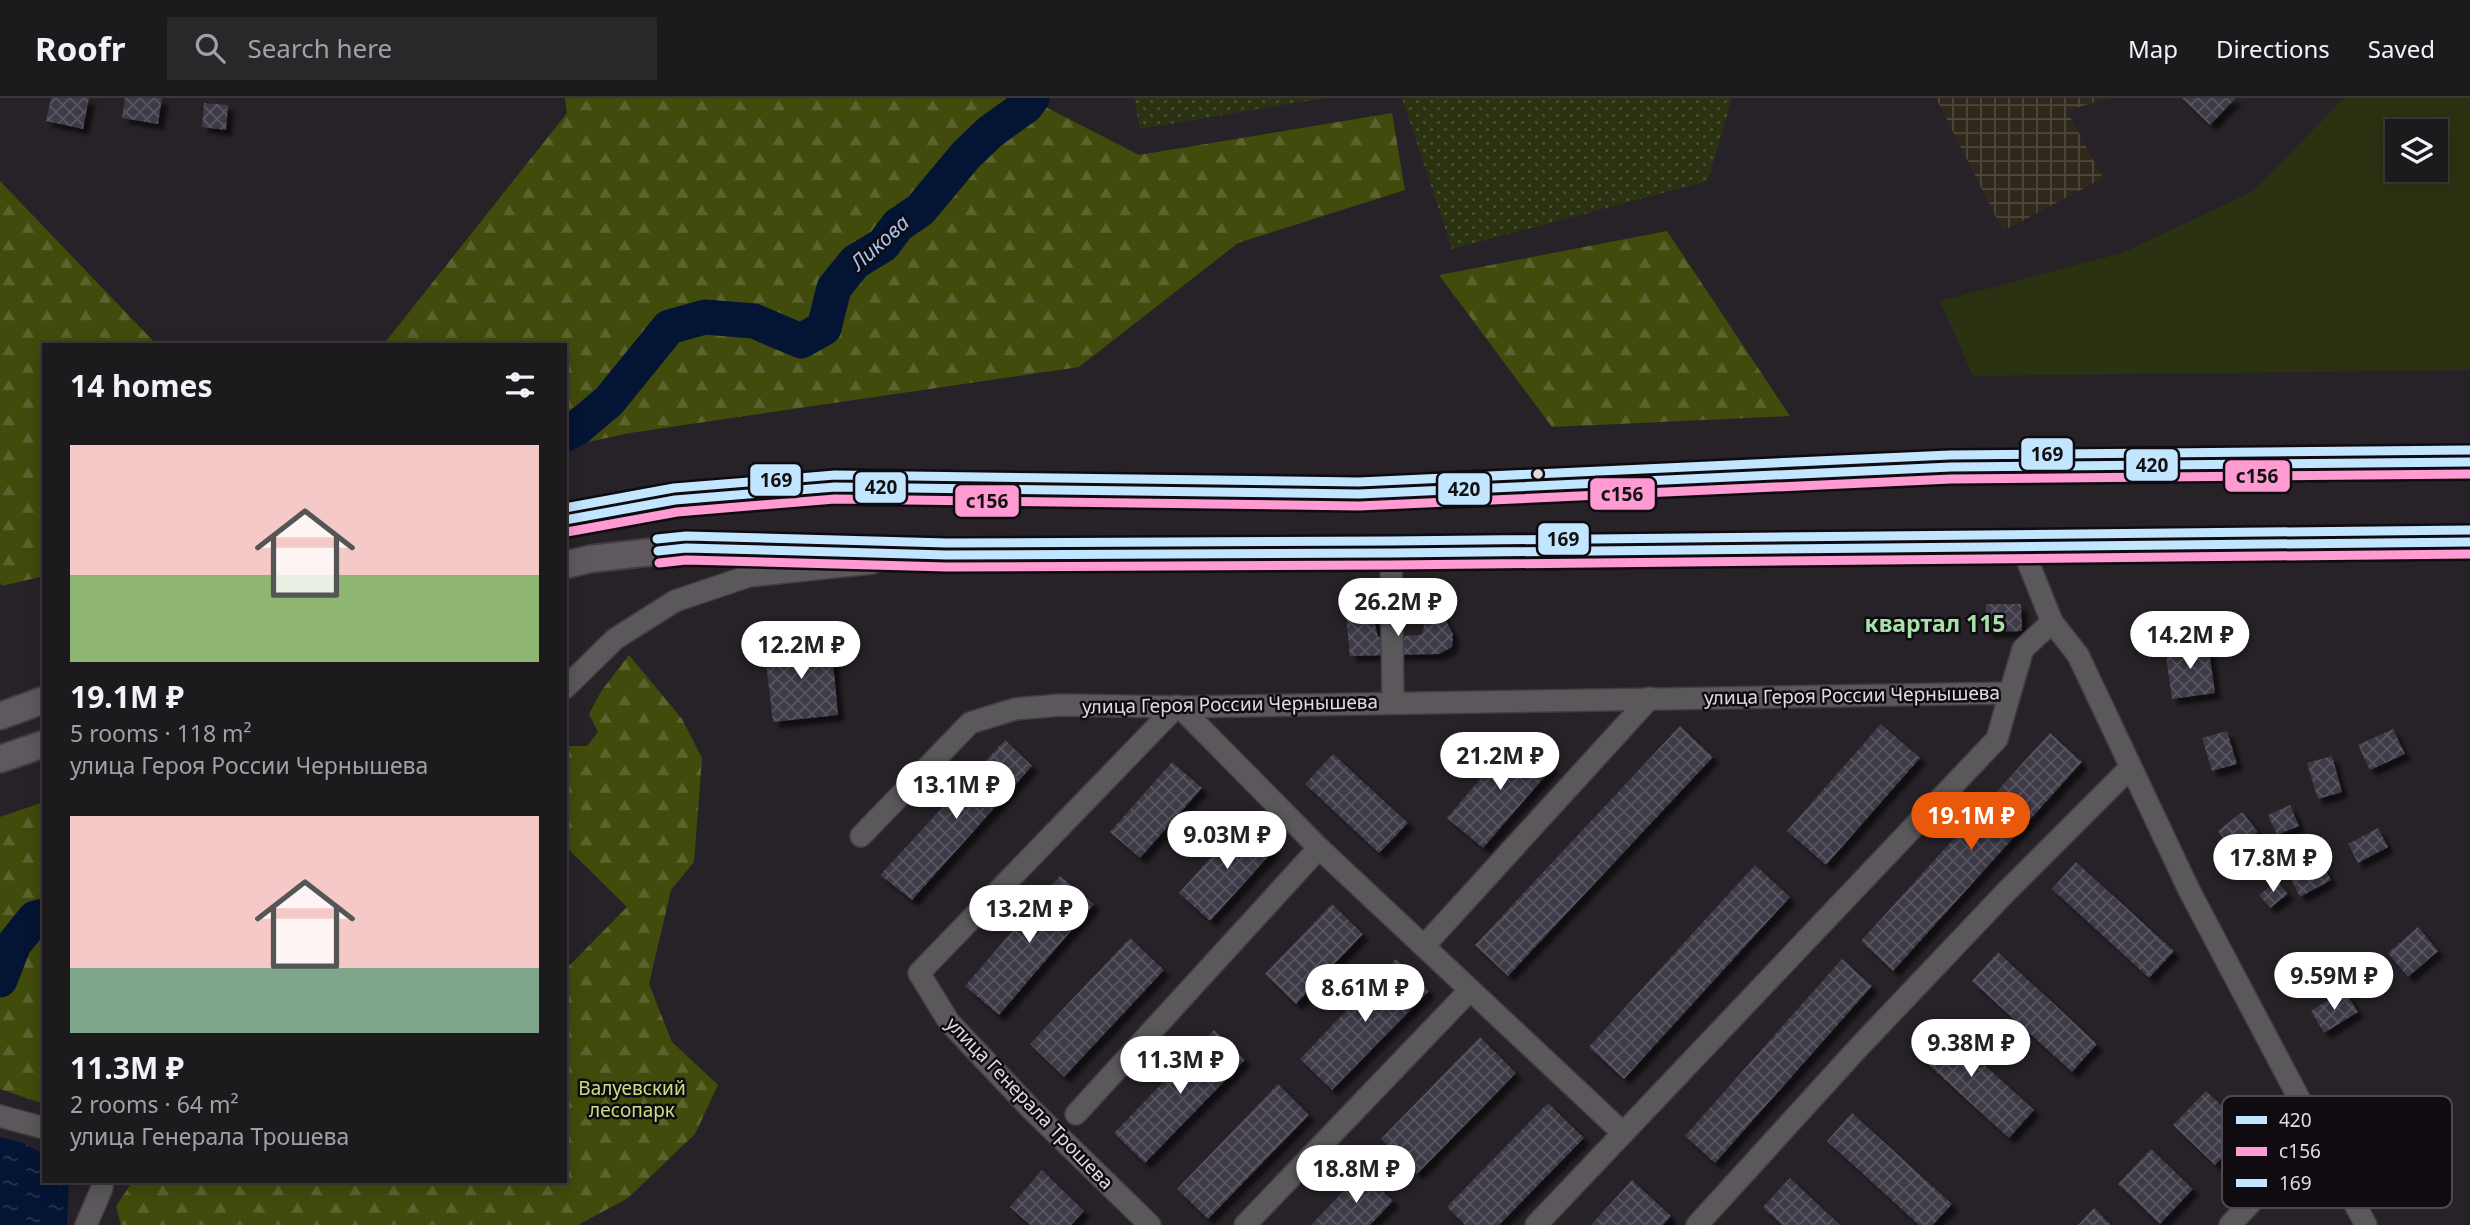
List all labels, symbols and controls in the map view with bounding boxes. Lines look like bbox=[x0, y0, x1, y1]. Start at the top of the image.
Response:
search box bbox=[167, 17, 657, 80]
text: Roofr bbox=[35, 26, 125, 71]
icon: search bbox=[191, 29, 229, 67]
text: Search here bbox=[247, 30, 392, 66]
text: Map bbox=[2128, 32, 2178, 65]
text: Directions bbox=[2216, 32, 2330, 65]
text: Saved bbox=[2368, 32, 2435, 65]
map controls bbox=[2385, 119, 2448, 182]
button: layers bbox=[2385, 119, 2448, 182]
water label: Ликова bbox=[843, 208, 915, 277]
text: 14 homes bbox=[70, 365, 213, 406]
icon: filters bbox=[501, 366, 539, 404]
line badge: 169 bbox=[2020, 437, 2074, 471]
text: 169 bbox=[2031, 441, 2063, 467]
line badge: 420 bbox=[2125, 448, 2179, 482]
text: 420 bbox=[2136, 452, 2168, 478]
line badge: с156 bbox=[2224, 459, 2291, 493]
line badge: 169 bbox=[749, 463, 802, 497]
text: с156 bbox=[2236, 463, 2278, 489]
text: 169 bbox=[760, 467, 792, 493]
unlabelled marker bbox=[1531, 467, 1545, 481]
line badge: 420 bbox=[854, 471, 907, 504]
line badge: 420 bbox=[1437, 472, 1491, 506]
text: 420 bbox=[865, 474, 897, 500]
text: 420 bbox=[1448, 476, 1480, 502]
line badge: с156 bbox=[1589, 477, 1656, 511]
text: с156 bbox=[1601, 481, 1643, 507]
line badge: с156 bbox=[954, 484, 1020, 518]
text: с156 bbox=[966, 488, 1008, 514]
icon: home bbox=[242, 490, 368, 616]
line badge: 169 bbox=[1537, 522, 1590, 556]
text: 169 bbox=[1547, 526, 1579, 552]
pin: 26.2M ₽ bbox=[1333, 578, 1463, 638]
text: 26.2M ₽ bbox=[1354, 585, 1442, 617]
district label: квартал 115 bbox=[1864, 607, 2006, 639]
pin: 14.2M ₽ bbox=[2125, 612, 2255, 671]
text: 14.2M ₽ bbox=[2146, 618, 2234, 650]
pin: 12.2M ₽ bbox=[736, 622, 866, 681]
text: 12.2M ₽ bbox=[757, 628, 845, 660]
text: 19.1M ₽ bbox=[70, 676, 184, 717]
street label: улица Героя России Чернышева bbox=[1704, 679, 2000, 711]
street label: улица Героя России Чернышева bbox=[1082, 688, 1378, 720]
text: 5 rooms · 118 m² bbox=[70, 717, 252, 749]
pin: 21.2M ₽ bbox=[1435, 732, 1565, 792]
text: 21.2M ₽ bbox=[1456, 739, 1544, 771]
text: улица Героя России Чернышева bbox=[70, 749, 428, 781]
pin: 13.1M ₽ bbox=[891, 762, 1021, 821]
text: 13.1M ₽ bbox=[912, 768, 1000, 800]
pin: 19.1M ₽ bbox=[1906, 792, 2036, 852]
text: 19.1M ₽ bbox=[1927, 799, 2015, 831]
pin: 9.03M ₽ bbox=[1162, 812, 1292, 871]
text: 9.03M ₽ bbox=[1183, 818, 1271, 850]
pin: 17.8M ₽ bbox=[2208, 834, 2338, 894]
text: 17.8M ₽ bbox=[2229, 841, 2317, 873]
icon: home bbox=[242, 861, 368, 987]
pin: 13.2M ₽ bbox=[964, 886, 1094, 945]
text: 13.2M ₽ bbox=[985, 892, 1073, 924]
pin: 9.59M ₽ bbox=[2269, 953, 2399, 1012]
text: 9.59M ₽ bbox=[2290, 959, 2378, 991]
pin: 8.61M ₽ bbox=[1300, 964, 1430, 1024]
text: 8.61M ₽ bbox=[1321, 971, 1409, 1003]
street label: улица Генерала Трошева bbox=[941, 1011, 1119, 1195]
pin: 9.38M ₽ bbox=[1906, 1020, 2036, 1079]
text: 9.38M ₽ bbox=[1927, 1026, 2015, 1058]
pin: 11.3M ₽ bbox=[1115, 1037, 1245, 1096]
text: 11.3M ₽ bbox=[1136, 1043, 1224, 1075]
text: 11.3M ₽ bbox=[70, 1047, 184, 1088]
park label: Валуевский лесопарк bbox=[578, 1075, 686, 1123]
text: 2 rooms · 64 m² bbox=[70, 1088, 239, 1120]
legend bbox=[2222, 1096, 2452, 1208]
text: 420 bbox=[2279, 1107, 2312, 1133]
text: улица Генерала Трошева bbox=[70, 1120, 349, 1152]
text: с156 bbox=[2279, 1138, 2321, 1164]
pin: 18.8M ₽ bbox=[1291, 1146, 1421, 1205]
text: 18.8M ₽ bbox=[1312, 1152, 1400, 1184]
text: 169 bbox=[2279, 1170, 2312, 1196]

